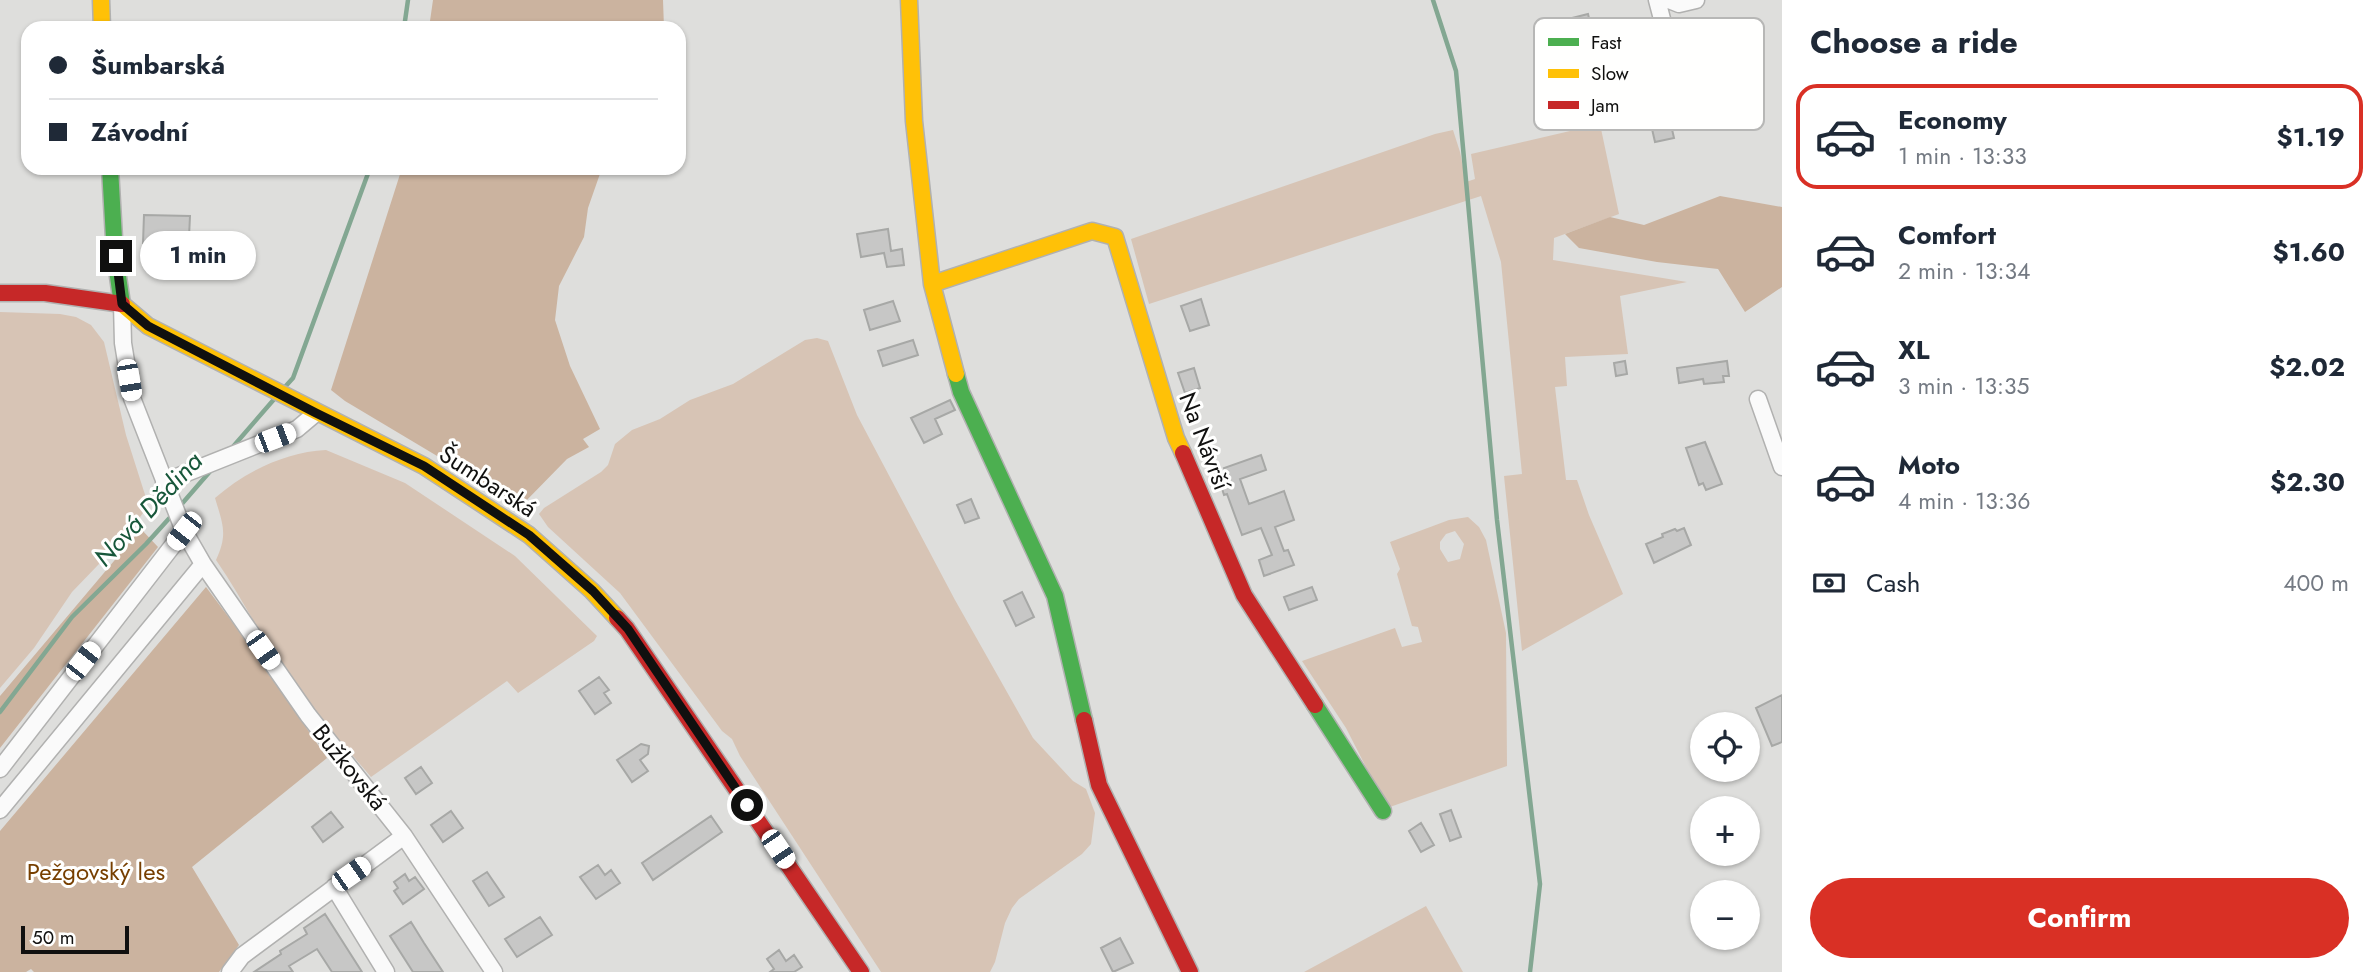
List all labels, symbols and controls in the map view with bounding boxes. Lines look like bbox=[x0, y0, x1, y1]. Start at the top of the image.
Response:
legend bbox=[1534, 18, 1764, 130]
text: Choose a ride bbox=[1810, 19, 2018, 65]
text: Fast bbox=[1591, 29, 1622, 56]
text: Šumbarská bbox=[91, 46, 225, 84]
text: Slow bbox=[1591, 60, 1629, 87]
text: Jam bbox=[1588, 92, 1620, 119]
text: Economy bbox=[1898, 101, 2007, 139]
icon: car bbox=[1814, 105, 1877, 168]
text: Závodní bbox=[91, 113, 188, 151]
text: $1.19 bbox=[2277, 118, 2345, 156]
text: 1 min · 13:33 bbox=[1898, 139, 2027, 173]
text: Comfort bbox=[1898, 216, 1996, 254]
icon: car bbox=[1814, 220, 1877, 283]
callout: 1 min bbox=[140, 232, 256, 280]
text: $1.60 bbox=[2273, 233, 2345, 271]
text: 1 min bbox=[169, 238, 227, 272]
route end bbox=[100, 240, 132, 272]
text: 2 min · 13:34 bbox=[1898, 254, 2030, 288]
text: XL bbox=[1898, 331, 1930, 369]
icon: car bbox=[1814, 335, 1877, 398]
text: $2.02 bbox=[2269, 348, 2345, 386]
car bbox=[116, 357, 143, 403]
text: 3 min · 13:35 bbox=[1898, 369, 2030, 403]
street label: Na Návrší bbox=[1170, 387, 1240, 496]
car bbox=[252, 421, 299, 455]
street label: Šumbarská bbox=[432, 436, 544, 526]
water label: Nová Dědina bbox=[85, 443, 212, 575]
text: Moto bbox=[1898, 446, 1960, 484]
icon: car bbox=[1814, 450, 1877, 513]
text: $2.30 bbox=[2270, 463, 2345, 501]
text: 4 min · 13:36 bbox=[1898, 484, 2031, 518]
car bbox=[163, 508, 206, 554]
icon: cash bbox=[1810, 564, 1848, 602]
text: Cash bbox=[1866, 564, 1920, 602]
text: 400 m bbox=[2283, 566, 2349, 600]
car bbox=[243, 627, 284, 673]
car bbox=[62, 638, 105, 684]
map controls bbox=[1690, 712, 1760, 950]
button: locate bbox=[1690, 712, 1760, 782]
street label: Bužkovská bbox=[304, 716, 396, 818]
route start bbox=[731, 789, 763, 821]
button: + bbox=[1690, 796, 1760, 866]
car bbox=[758, 826, 799, 872]
car bbox=[328, 853, 375, 895]
park label: Pežgovský les bbox=[27, 854, 165, 889]
button: Confirm bbox=[1810, 878, 2349, 958]
button: − bbox=[1690, 880, 1760, 950]
scale bar bbox=[21, 923, 130, 955]
text: 50 m bbox=[32, 924, 75, 951]

